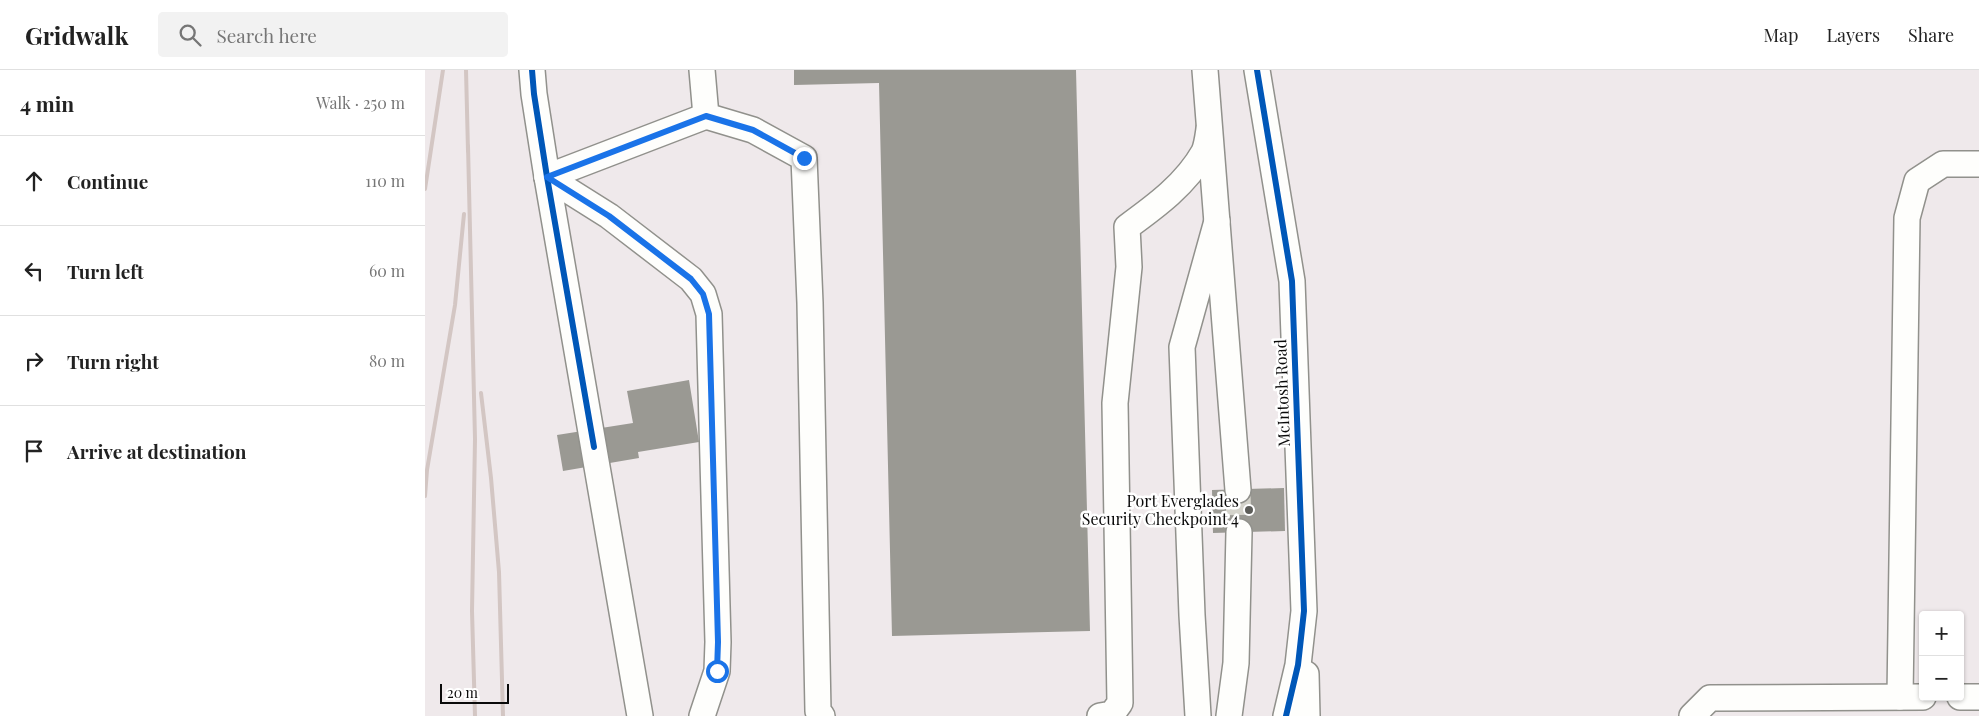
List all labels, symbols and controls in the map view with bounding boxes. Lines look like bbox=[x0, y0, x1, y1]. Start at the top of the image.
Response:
search box bbox=[158, 12, 508, 57]
text: Gridwalk bbox=[25, 19, 128, 51]
icon: search bbox=[176, 21, 204, 49]
text: Search here bbox=[216, 22, 317, 48]
text: Map bbox=[1763, 23, 1798, 47]
text: Layers bbox=[1826, 23, 1880, 47]
text: Share bbox=[1908, 23, 1954, 47]
text: 4 min bbox=[20, 89, 74, 117]
text: Walk · 250 m bbox=[316, 92, 405, 113]
route end bbox=[793, 147, 816, 170]
icon: ahead bbox=[20, 167, 48, 195]
text: Continue bbox=[67, 168, 148, 194]
text: 110 m bbox=[365, 170, 405, 191]
icon: left bbox=[20, 257, 48, 285]
text: Turn left bbox=[67, 258, 144, 284]
text: 60 m bbox=[369, 260, 405, 281]
street label: McIntosh Road bbox=[1269, 339, 1294, 447]
icon: right bbox=[20, 347, 48, 375]
text: Turn right bbox=[67, 348, 159, 374]
text: 80 m bbox=[369, 350, 405, 371]
icon: arrive bbox=[20, 437, 48, 465]
text: Arrive at destination bbox=[67, 438, 247, 464]
place label: Port Everglades Security Checkpoint 4 bbox=[1082, 490, 1239, 529]
marker: Port Everglades Security Checkpoint 4 bbox=[1243, 504, 1255, 516]
map controls bbox=[1919, 611, 1964, 701]
button: + bbox=[1919, 611, 1964, 656]
button: − bbox=[1919, 656, 1964, 701]
route start bbox=[706, 660, 729, 683]
scale bar bbox=[440, 681, 509, 704]
text: 20 m bbox=[447, 683, 478, 702]

